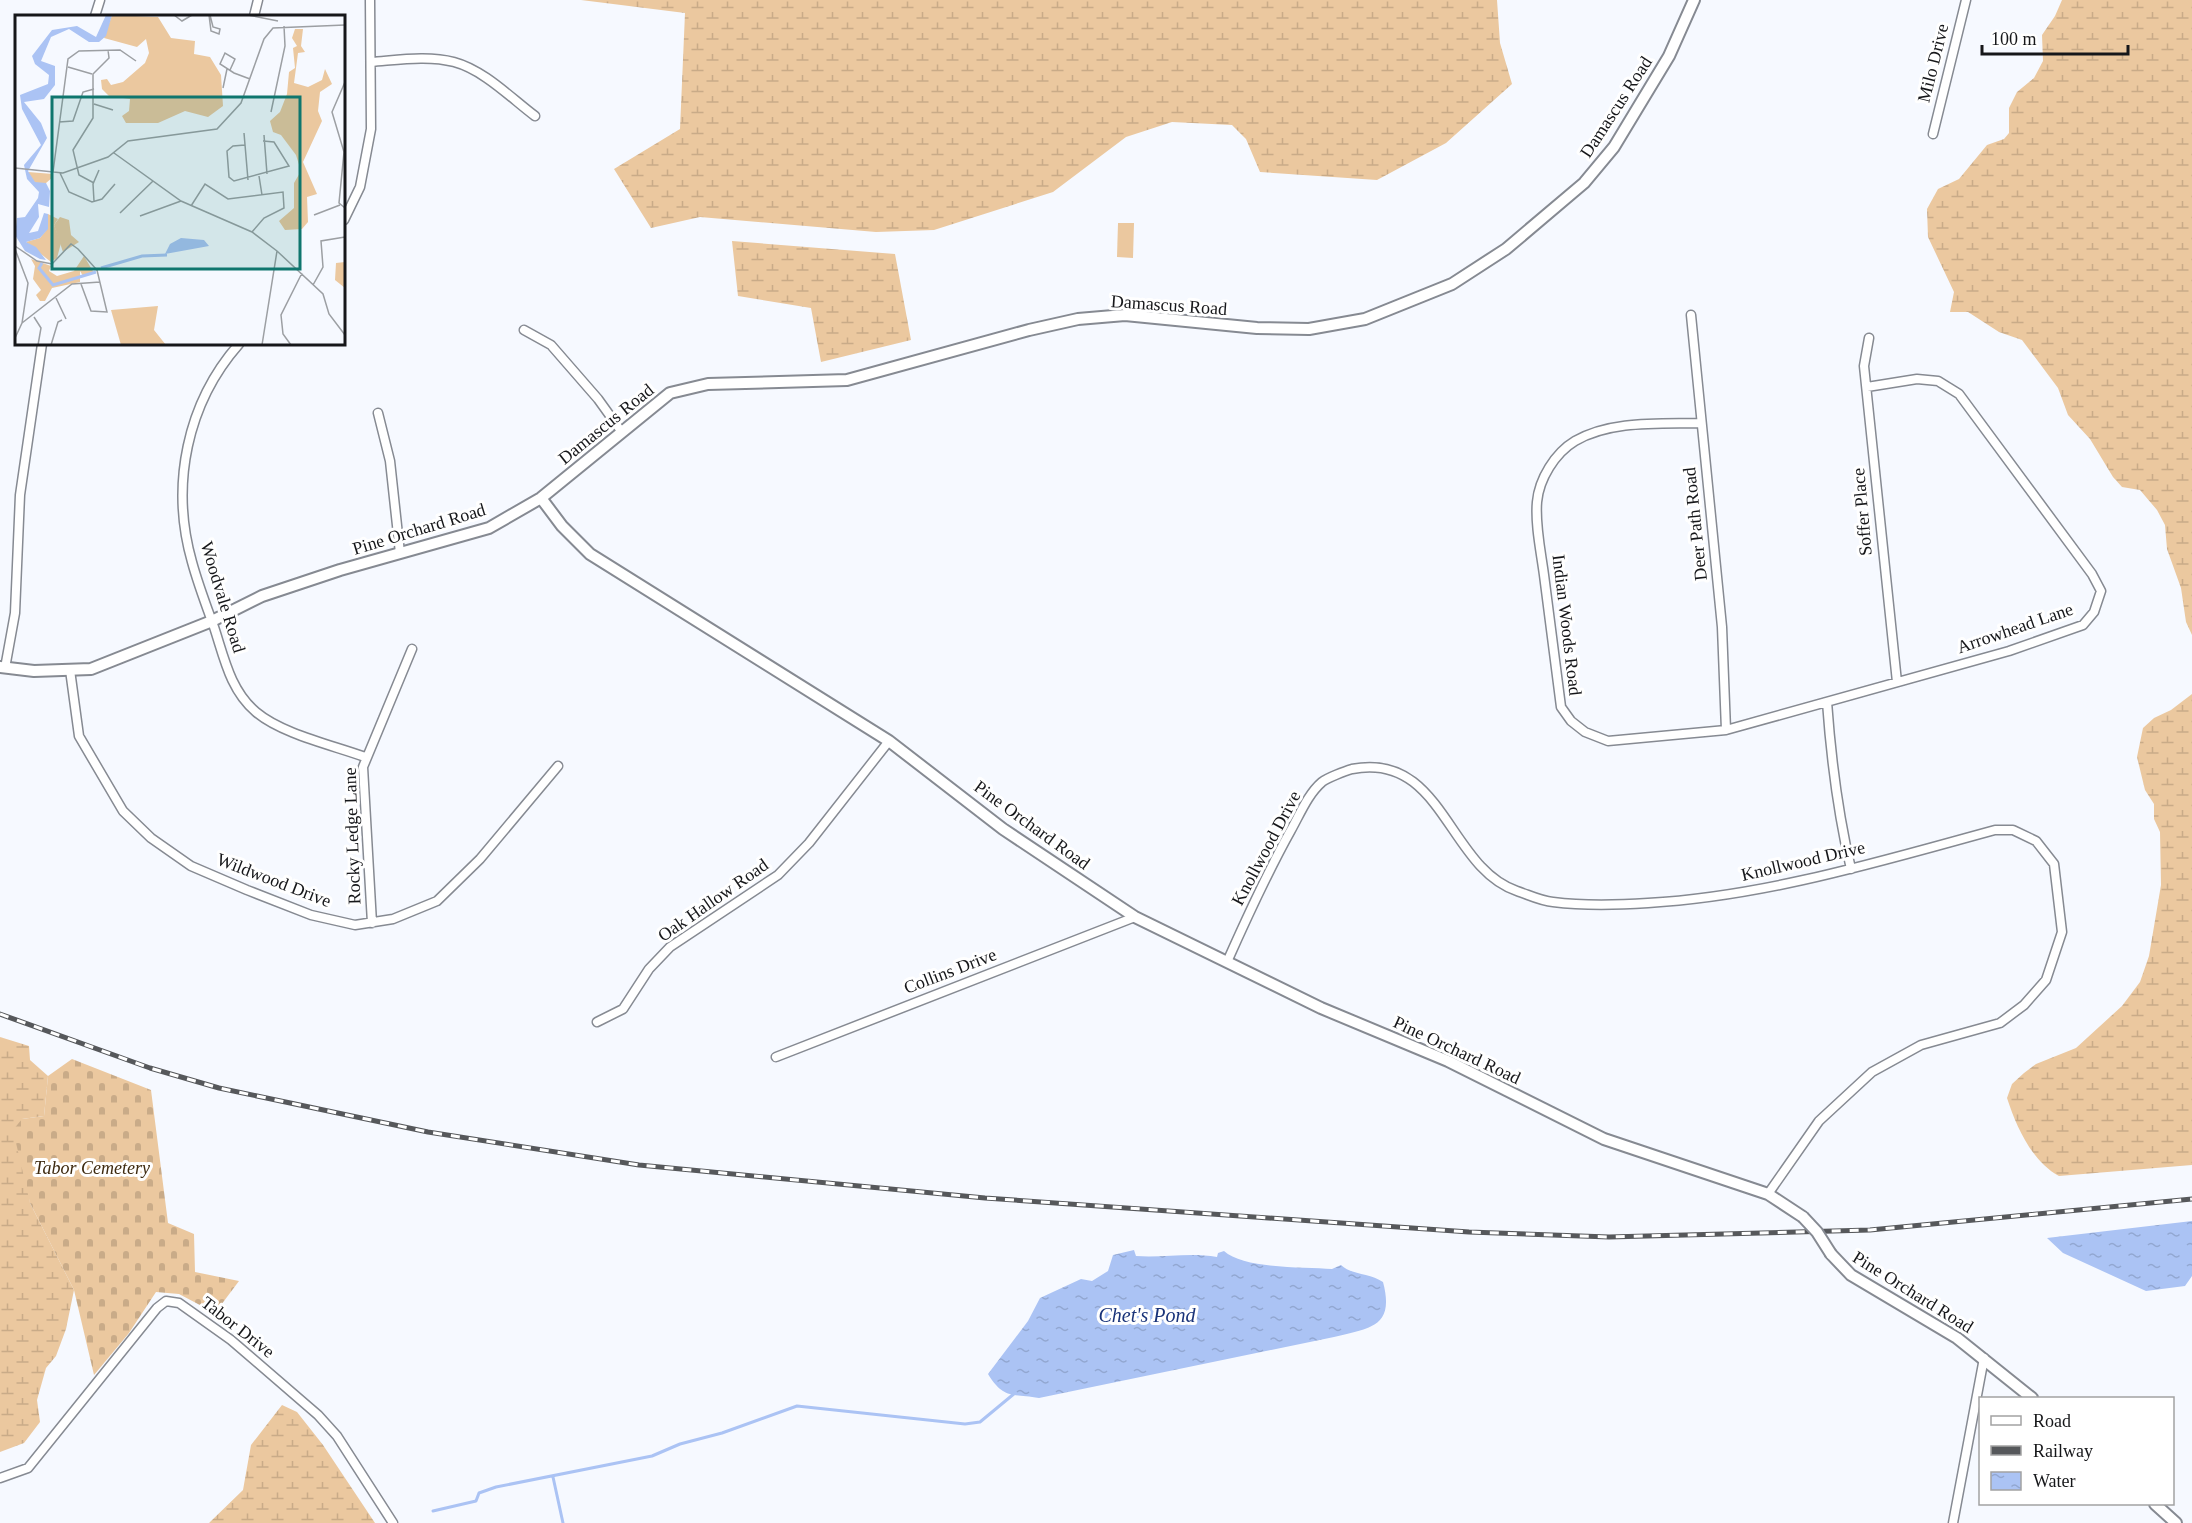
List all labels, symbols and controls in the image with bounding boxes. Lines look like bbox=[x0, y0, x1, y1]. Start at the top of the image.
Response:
inset map bbox=[15, 15, 345, 345]
scale bar bbox=[1982, 18, 2128, 56]
street label: Milo Drive bbox=[1914, 22, 1952, 104]
text: 100 m bbox=[1991, 29, 2037, 49]
street label: Damascus Road bbox=[1576, 53, 1656, 161]
street label: Damascus Road bbox=[1110, 291, 1228, 319]
street label: Damascus Road bbox=[554, 380, 658, 468]
street label: Deer Path Road bbox=[1679, 466, 1711, 582]
street label: Soffer Place bbox=[1848, 467, 1876, 557]
street label: Pine Orchard Road bbox=[350, 499, 488, 559]
street label: Woodvale Road bbox=[197, 539, 249, 655]
street label: Indian Woods Road bbox=[1548, 553, 1586, 697]
street label: Arrowhead Lane bbox=[1954, 599, 2076, 657]
street label: Rocky Ledge Lane bbox=[340, 767, 364, 905]
street label: Pine Orchard Road bbox=[970, 776, 1094, 874]
street label: Knollwood Drive bbox=[1227, 787, 1305, 909]
street label: Knollwood Drive bbox=[1739, 837, 1867, 885]
street label: Wildwood Drive bbox=[214, 849, 334, 911]
street label: Oak Hallow Road bbox=[654, 855, 772, 945]
street label: Collins Drive bbox=[901, 944, 999, 998]
street label: Pine Orchard Road bbox=[1390, 1012, 1524, 1088]
park label: Tabor Cemetery bbox=[34, 1158, 150, 1178]
street label: Pine Orchard Road bbox=[1849, 1247, 1977, 1337]
street label: Tabor Drive bbox=[197, 1292, 279, 1362]
water label: Chet's Pond bbox=[1098, 1304, 1197, 1326]
legend bbox=[1979, 1397, 2174, 1505]
text: Road bbox=[2033, 1411, 2071, 1431]
text: Railway bbox=[2033, 1441, 2093, 1461]
text: Water bbox=[2033, 1471, 2076, 1491]

